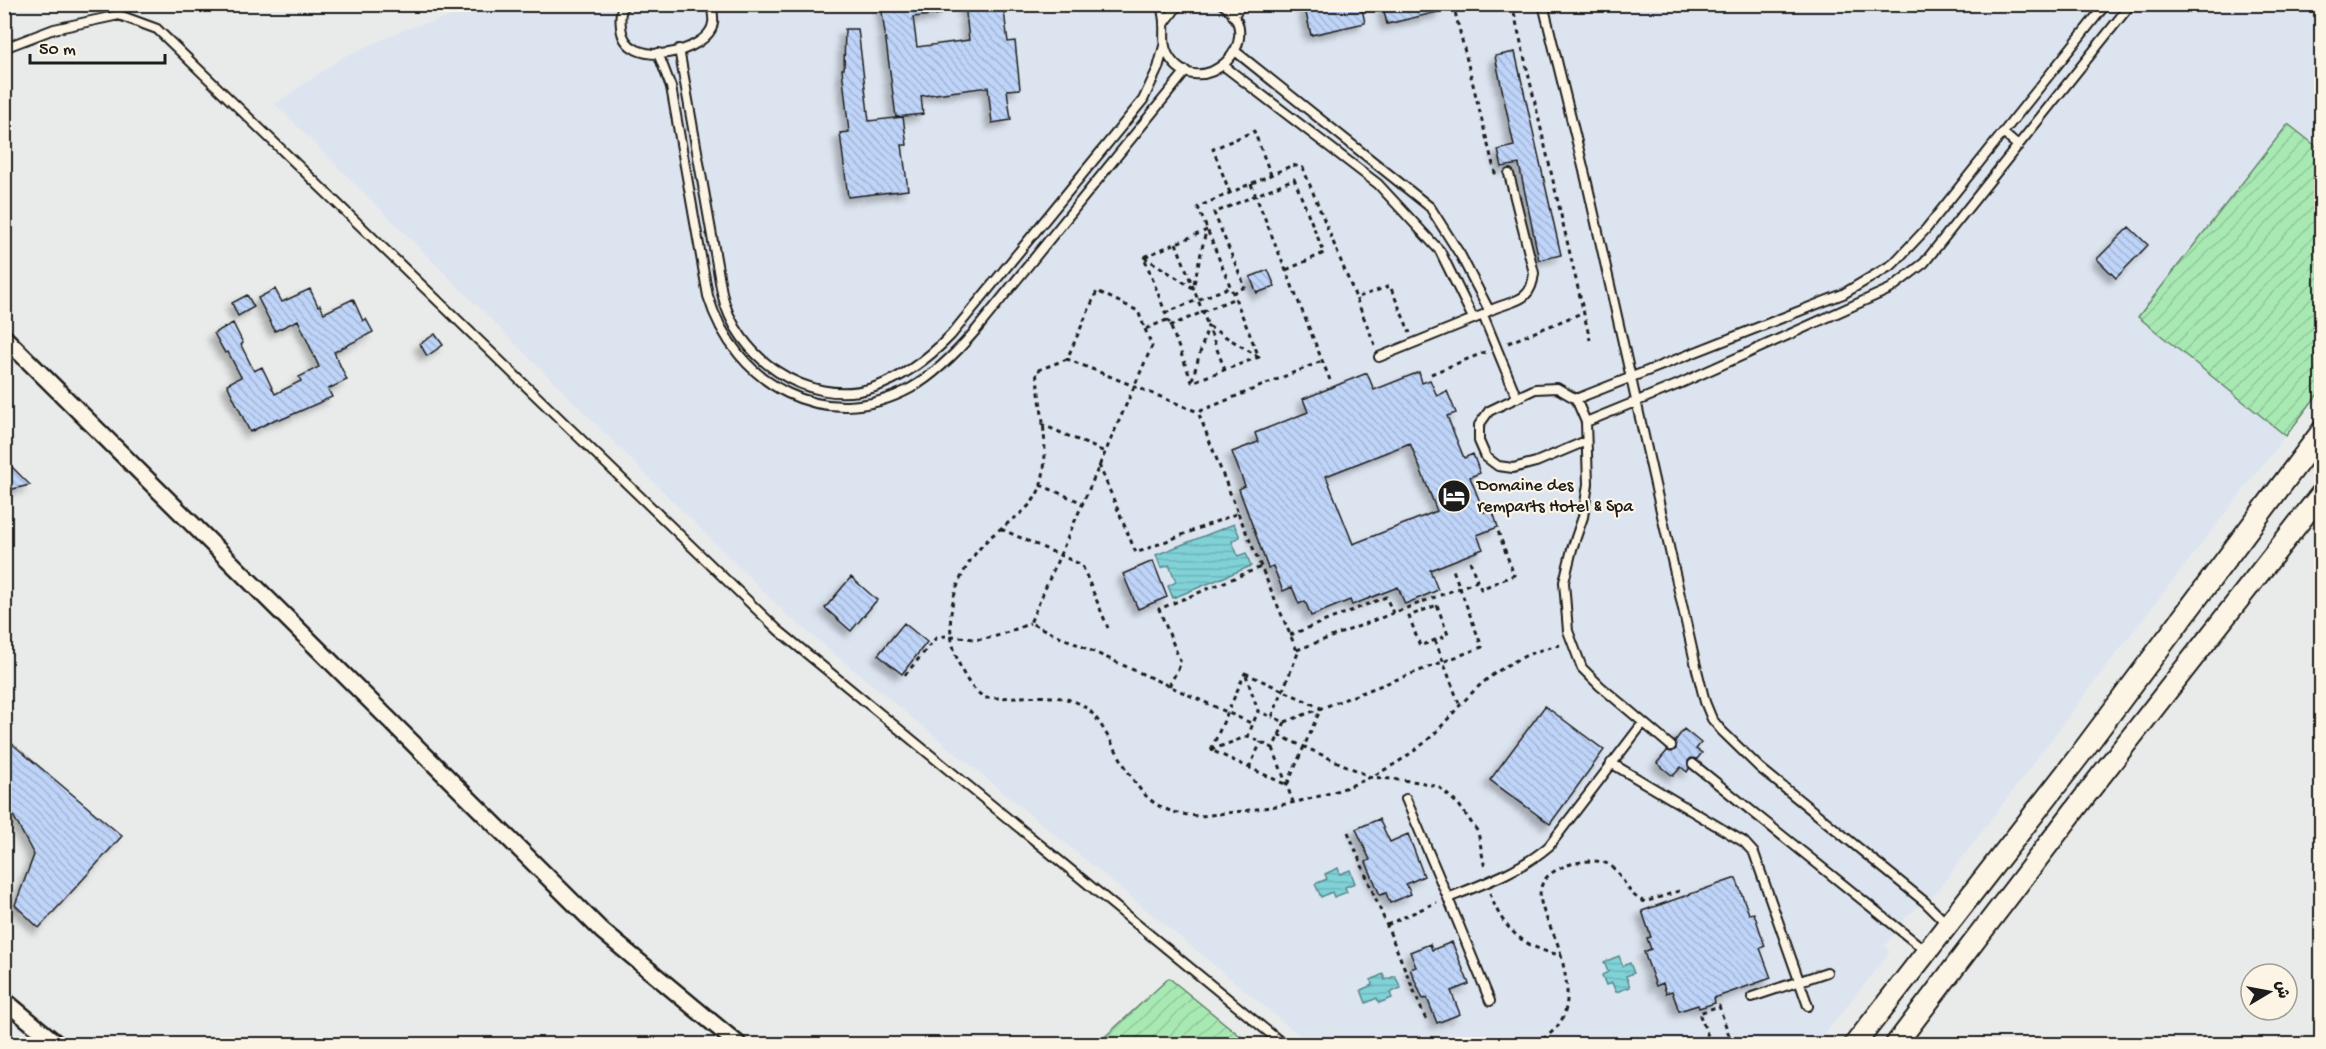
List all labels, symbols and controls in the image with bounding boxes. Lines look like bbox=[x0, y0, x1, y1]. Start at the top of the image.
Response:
scale bar bbox=[30, 27, 165, 65]
text: 50 m bbox=[39, 40, 76, 61]
place label: Domaine des remparts Hotel & Spa bbox=[1476, 476, 1634, 518]
hotel icon: Domaine des remparts Hotel & Spa bbox=[1436, 478, 1472, 514]
north arrow bbox=[2239, 962, 2299, 1022]
text: ش bbox=[2269, 980, 2291, 1000]

